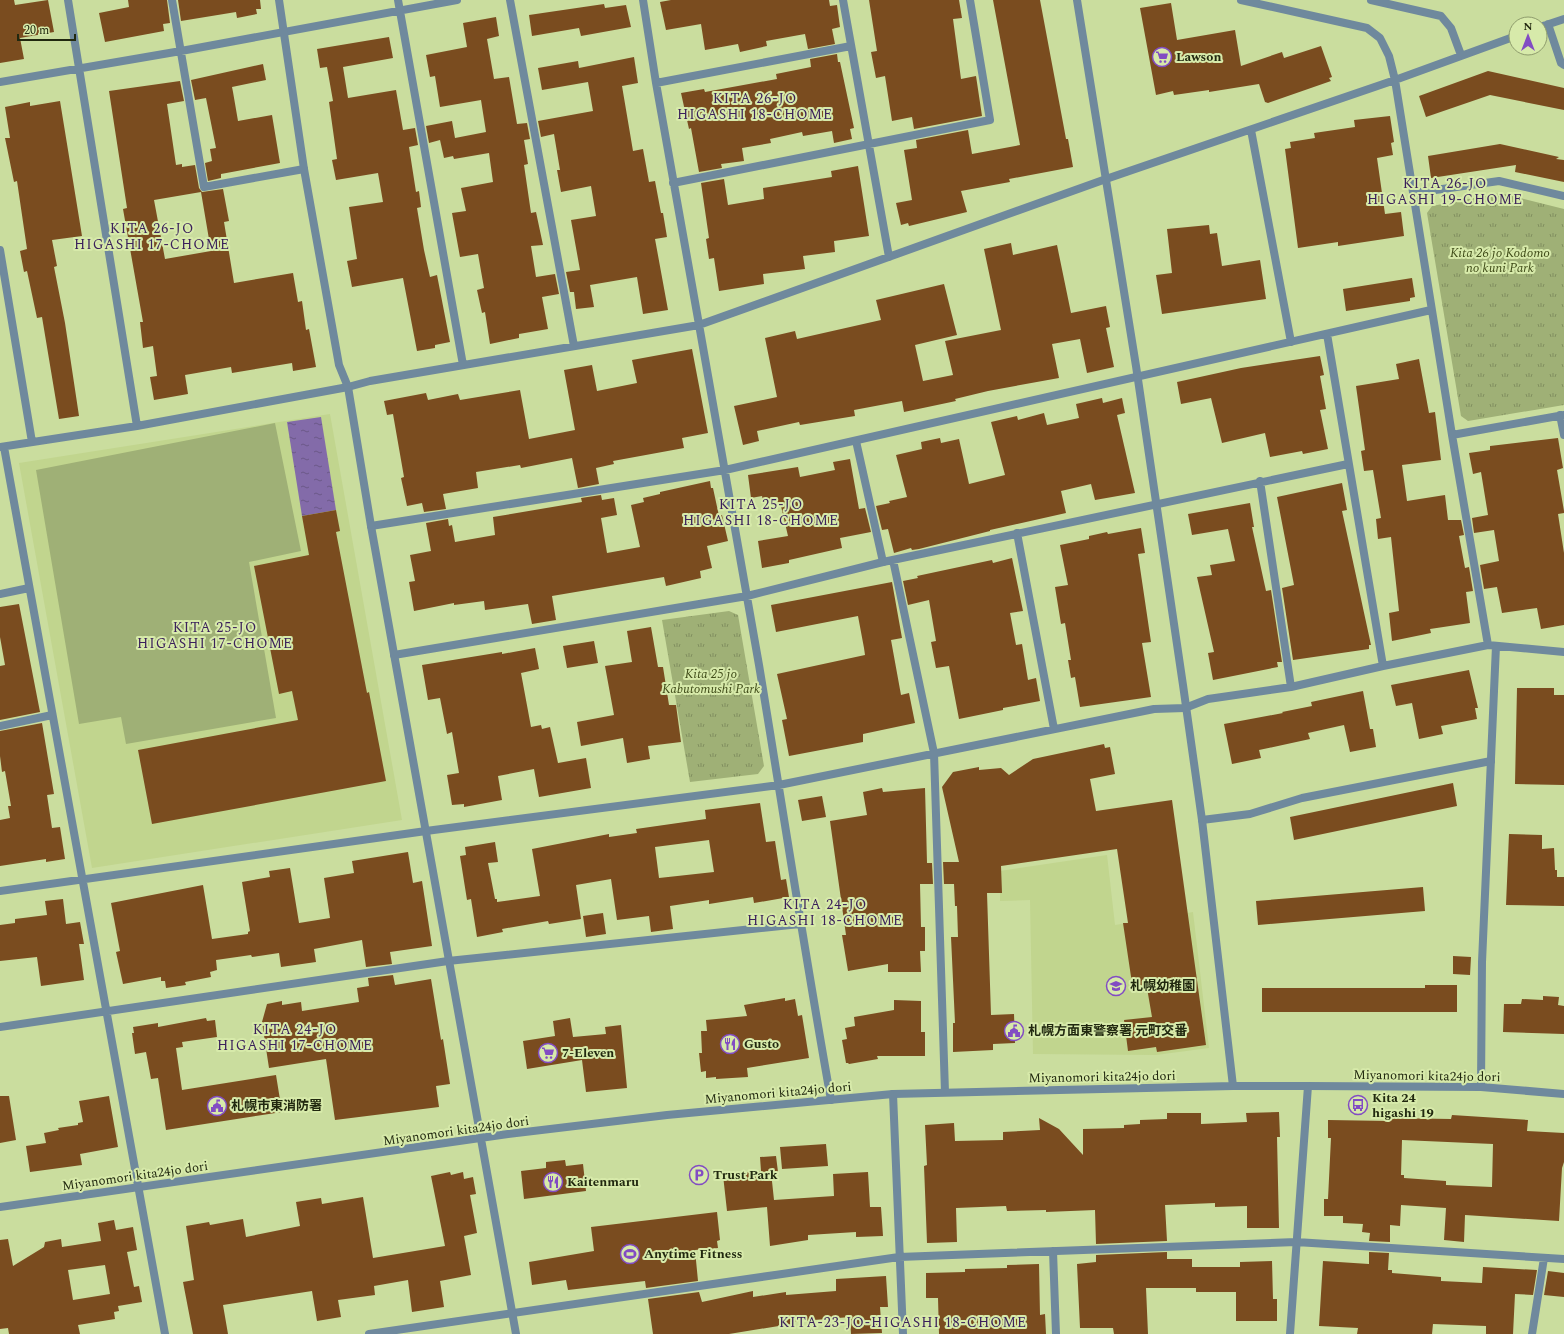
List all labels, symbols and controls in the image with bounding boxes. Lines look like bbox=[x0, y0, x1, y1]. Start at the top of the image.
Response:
scale bar bbox=[18, 16, 75, 42]
north arrow bbox=[1508, 16, 1548, 56]
text: N bbox=[1524, 18, 1533, 35]
text: 20 m bbox=[24, 21, 49, 40]
supermarket icon: Lawson bbox=[1151, 46, 1173, 68]
place label: Lawson bbox=[1176, 47, 1221, 67]
district label: KITA 26-JO HIGASHI 18-CHOME bbox=[677, 88, 833, 125]
district label: KITA 26-JO HIGASHI 19-CHOME bbox=[1367, 173, 1523, 210]
district label: KITA 26-JO HIGASHI 17-CHOME bbox=[74, 218, 230, 255]
park label: Kita 26 jo Kodomo no kuni Park bbox=[1450, 243, 1550, 278]
district label: KITA 25-JO HIGASHI 18-CHOME bbox=[683, 494, 839, 531]
district label: KITA 25-JO HIGASHI 17-CHOME bbox=[137, 617, 293, 654]
park label: Kita 25 jo Kabutomushi Park bbox=[662, 664, 760, 699]
district label: KITA 24-JO HIGASHI 18-CHOME bbox=[747, 894, 903, 931]
school or university icon: 札幌幼稚園 bbox=[1105, 975, 1127, 997]
place label: 札幌幼稚園 bbox=[1130, 976, 1195, 996]
district label: KITA 24-JO HIGASHI 17-CHOME bbox=[217, 1019, 373, 1056]
public building icon: 札幌方面東警察署 元町交番 bbox=[1003, 1020, 1025, 1042]
place label: 札幌方面東警察署 元町交番 bbox=[1028, 1021, 1187, 1041]
restaurant icon: Gusto bbox=[719, 1033, 741, 1055]
place label: Gusto bbox=[744, 1034, 779, 1054]
supermarket icon: 7-Eleven bbox=[537, 1042, 559, 1064]
place label: 7-Eleven bbox=[562, 1043, 614, 1063]
street label: Miyanomori kita24jo dori bbox=[1353, 1065, 1501, 1087]
street label: Miyanomori kita24jo dori bbox=[1028, 1066, 1176, 1088]
street label: Miyanomori kita24jo dori bbox=[704, 1077, 852, 1109]
place label: Kita 24 higashi 19 bbox=[1372, 1088, 1434, 1123]
bus stop icon: Kita 24 higashi 19 bbox=[1347, 1094, 1369, 1116]
public building icon: 札幌市東消防署 bbox=[206, 1095, 228, 1117]
place label: 札幌市東消防署 bbox=[231, 1096, 322, 1116]
street label: Miyanomori kita24jo dori bbox=[382, 1111, 530, 1151]
street label: Miyanomori kita24jo dori bbox=[61, 1156, 209, 1196]
parking icon: Trust Park bbox=[688, 1164, 710, 1186]
place label: Trust Park bbox=[713, 1165, 778, 1185]
restaurant icon: Kaitenmaru bbox=[542, 1171, 564, 1193]
place label: Kaitenmaru bbox=[567, 1172, 639, 1192]
sports icon: Anytime Fitness bbox=[619, 1243, 641, 1265]
place label: Anytime Fitness bbox=[644, 1244, 742, 1264]
district label: KITA-23-JO-HIGASHI 18-CHOME bbox=[779, 1312, 1027, 1333]

